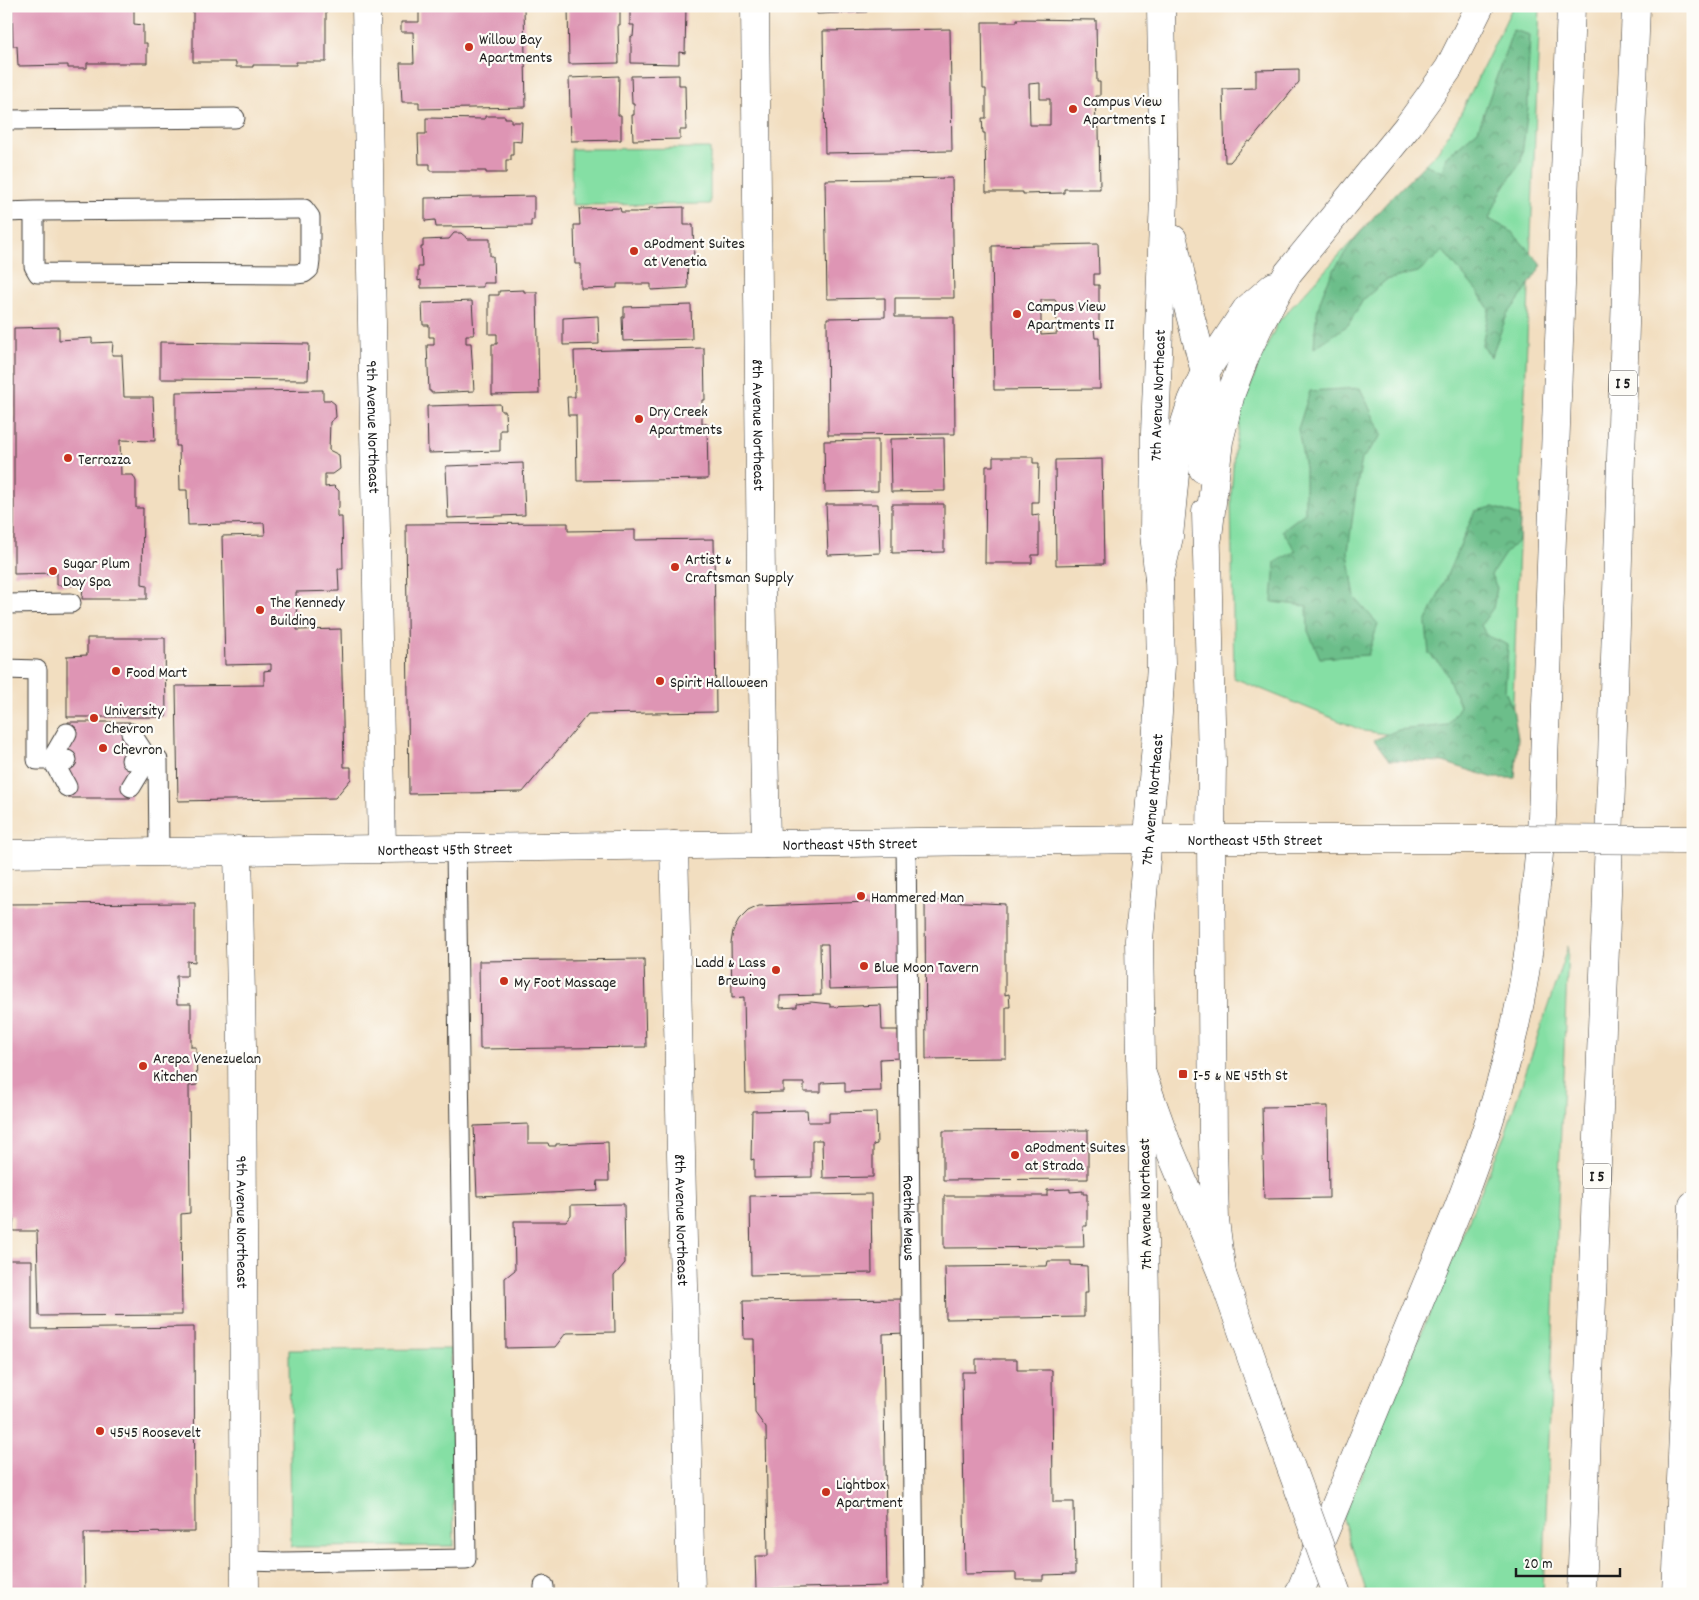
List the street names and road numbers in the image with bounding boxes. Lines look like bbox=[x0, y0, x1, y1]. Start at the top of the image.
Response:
street label: 7th Avenue Northeast bbox=[1146, 329, 1173, 461]
street label: 8th Avenue Northeast bbox=[745, 359, 769, 491]
street label: 9th Avenue Northeast bbox=[359, 360, 384, 494]
road number: I 5 bbox=[1609, 370, 1637, 396]
street label: 7th Avenue Northeast bbox=[1137, 733, 1171, 867]
street label: Northeast 45th Street bbox=[1187, 830, 1322, 853]
street label: Northeast 45th Street bbox=[782, 833, 918, 858]
street label: Northeast 45th Street bbox=[377, 838, 513, 863]
street label: 7th Avenue Northeast bbox=[1134, 1138, 1159, 1270]
street label: 8th Avenue Northeast bbox=[667, 1154, 693, 1286]
street label: 9th Avenue Northeast bbox=[229, 1155, 252, 1289]
road number: I 5 bbox=[1583, 1164, 1611, 1188]
street label: Roethke Mews bbox=[896, 1175, 919, 1261]

